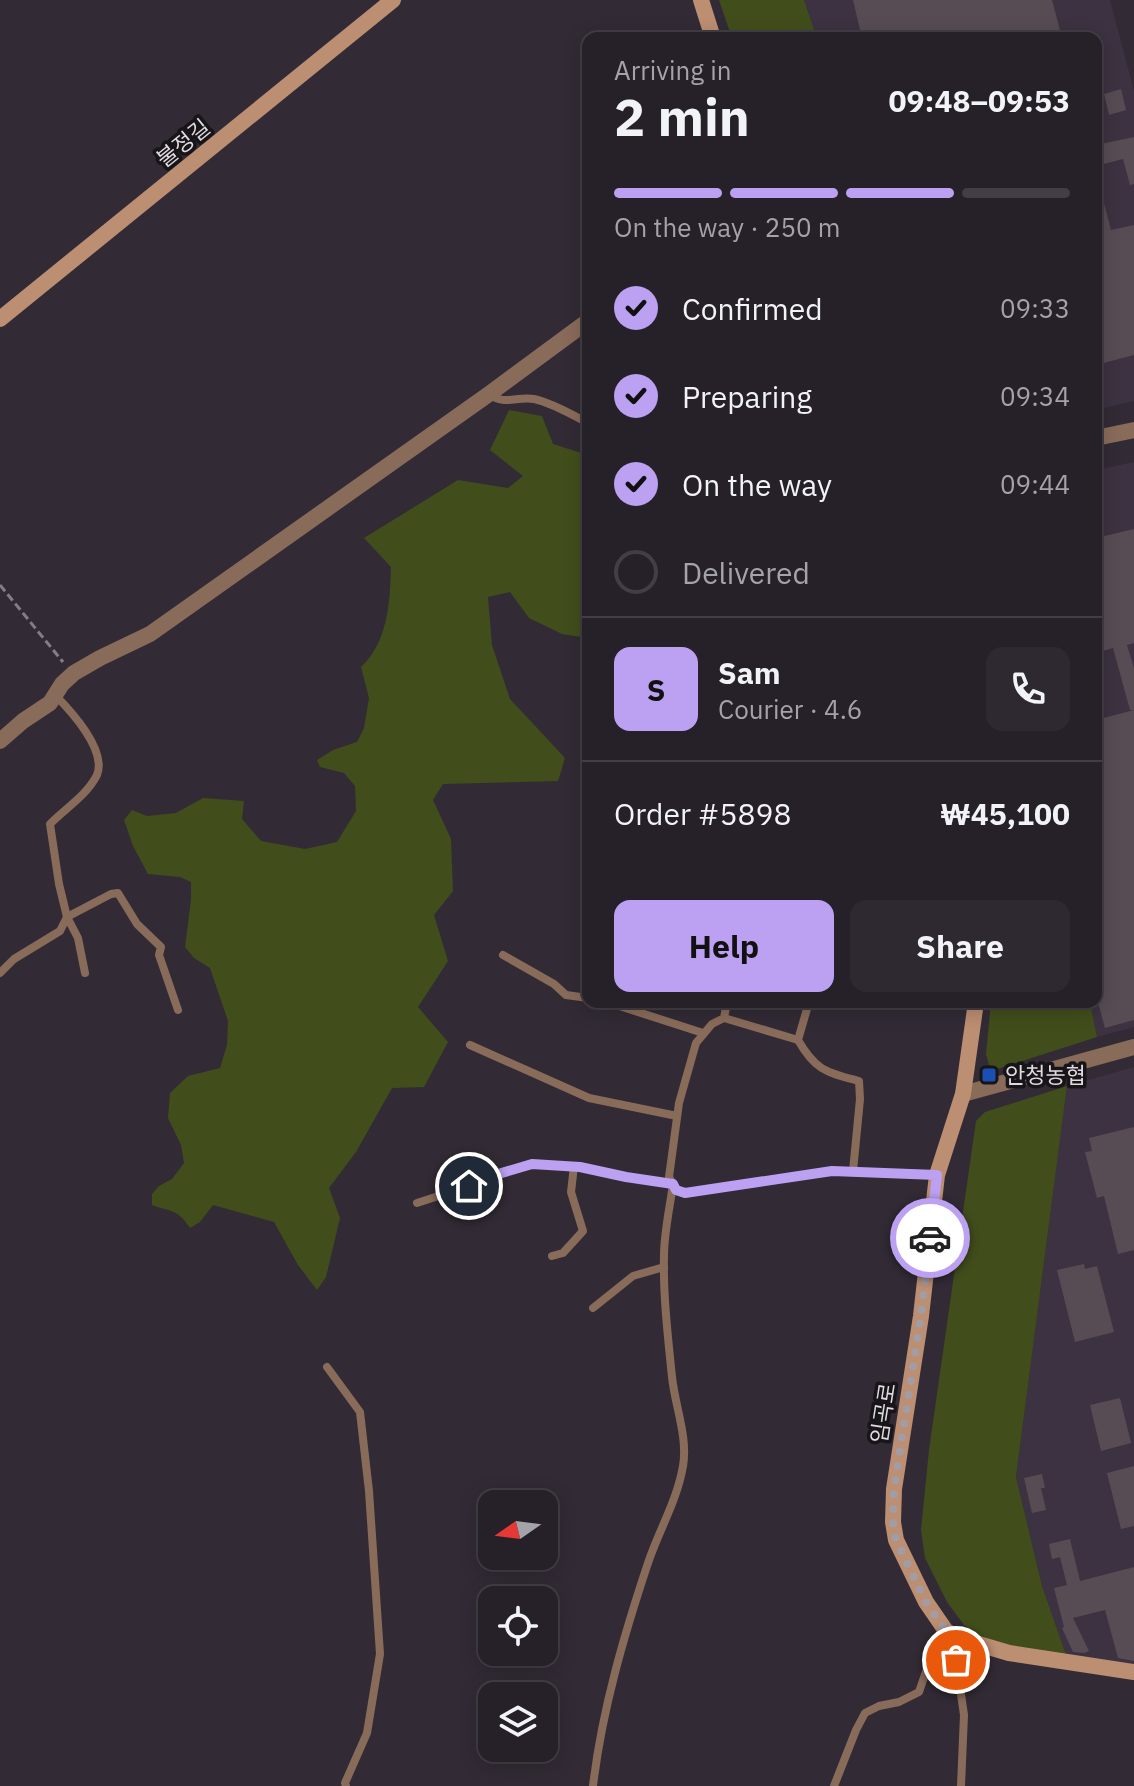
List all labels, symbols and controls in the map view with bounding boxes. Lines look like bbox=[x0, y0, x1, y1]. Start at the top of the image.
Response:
text: Arriving in bbox=[614, 53, 731, 87]
text: 09:48–09:53 bbox=[889, 81, 1070, 120]
text: 2 min bbox=[614, 83, 750, 150]
street label: 불정길 bbox=[150, 112, 215, 173]
text: On the way · 250 m bbox=[614, 210, 840, 244]
icon: check bbox=[614, 286, 658, 330]
text: Confirmed bbox=[682, 289, 823, 328]
text: 09:33 bbox=[1000, 291, 1070, 325]
icon: check bbox=[614, 374, 658, 418]
text: Preparing bbox=[682, 377, 812, 416]
text: 09:34 bbox=[1000, 379, 1070, 413]
icon: check bbox=[614, 462, 658, 506]
text: On the way bbox=[682, 465, 832, 504]
text: 09:44 bbox=[1000, 467, 1070, 501]
text: Delivered bbox=[682, 553, 810, 592]
button: phone bbox=[986, 647, 1070, 731]
text: Sam bbox=[718, 653, 781, 692]
text: S bbox=[647, 670, 665, 709]
text: Courier · 4.6 bbox=[718, 692, 862, 726]
text: Order #5898 bbox=[614, 794, 791, 833]
text: ₩45,100 bbox=[940, 794, 1070, 833]
button: Help bbox=[614, 900, 834, 992]
button: Share bbox=[850, 900, 1070, 992]
place label: 안청농협 bbox=[1005, 1060, 1086, 1089]
marker: 안청농협 bbox=[980, 1066, 998, 1084]
pin bbox=[435, 1152, 503, 1220]
icon: home bbox=[447, 1164, 491, 1208]
courier bbox=[890, 1198, 970, 1278]
icon: car bbox=[908, 1216, 952, 1260]
street label: 임곡로 bbox=[863, 1381, 902, 1445]
north arrow bbox=[478, 1490, 558, 1570]
map controls bbox=[478, 1490, 558, 1762]
button: locate bbox=[478, 1586, 558, 1666]
pin bbox=[922, 1626, 990, 1694]
icon: bag bbox=[934, 1638, 978, 1682]
button: layers bbox=[478, 1682, 558, 1762]

